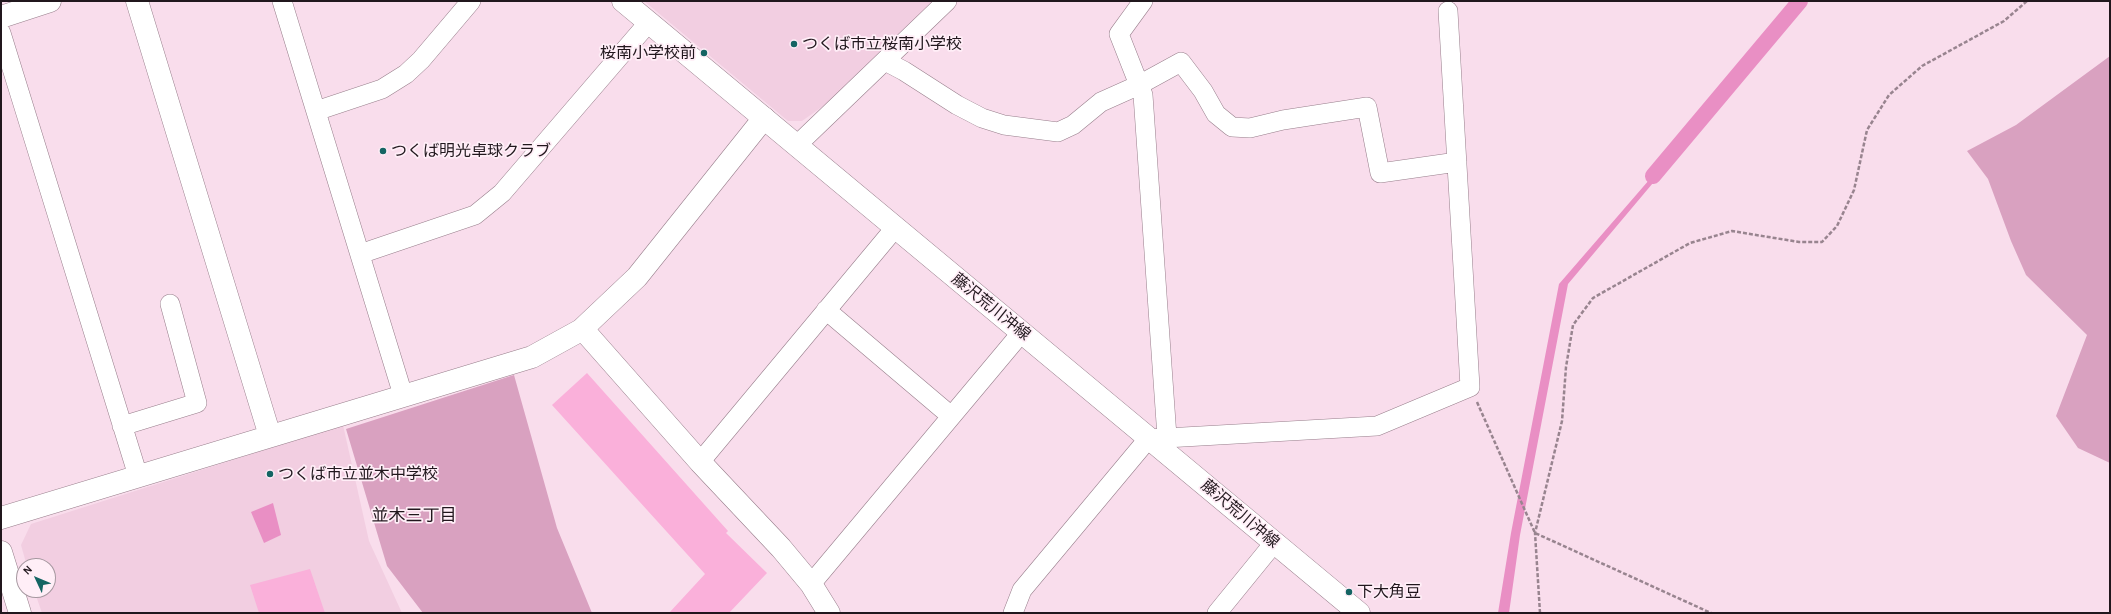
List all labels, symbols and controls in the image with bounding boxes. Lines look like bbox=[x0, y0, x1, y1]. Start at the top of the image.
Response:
place label: つくば市立桜南小学校 bbox=[802, 34, 962, 54]
marker: つくば市立桜南小学校 bbox=[789, 39, 799, 49]
place label: 桜南小学校前 bbox=[600, 43, 696, 63]
marker: 桜南小学校前 bbox=[699, 48, 709, 58]
place label: つくば明光卓球クラブ bbox=[391, 141, 551, 161]
marker: つくば明光卓球クラブ bbox=[378, 146, 388, 156]
street label: 藤沢荒川沖線 bbox=[948, 269, 1034, 345]
place label: つくば市立並木中学校 bbox=[278, 464, 438, 484]
marker: つくば市立並木中学校 bbox=[265, 469, 275, 479]
street label: 藤沢荒川沖線 bbox=[1197, 476, 1283, 552]
district label: 並木三丁目 bbox=[372, 506, 456, 526]
north arrow bbox=[16, 558, 56, 598]
text: N bbox=[21, 563, 34, 577]
place label: 下大角豆 bbox=[1357, 582, 1421, 602]
marker: 下大角豆 bbox=[1344, 587, 1354, 597]

